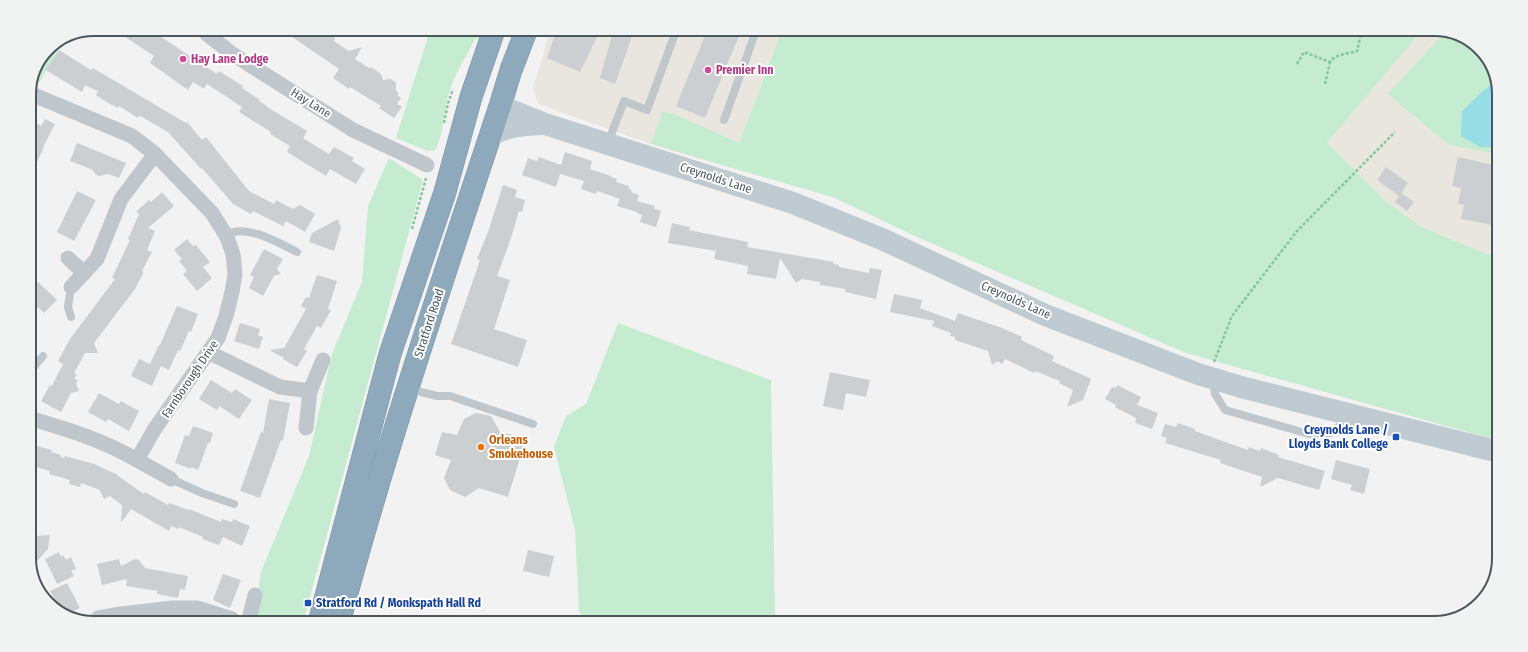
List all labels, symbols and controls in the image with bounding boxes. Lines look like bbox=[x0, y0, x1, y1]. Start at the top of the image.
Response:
place label: Hay Lane Lodge bbox=[191, 52, 269, 66]
marker: Hay Lane Lodge bbox=[178, 54, 188, 64]
place label: Premier Inn bbox=[716, 63, 773, 77]
marker: Premier Inn bbox=[703, 65, 713, 75]
street label: Hay Lane bbox=[288, 85, 334, 121]
street label: Creynolds Lane bbox=[678, 160, 754, 196]
street label: Creynolds Lane bbox=[979, 278, 1053, 322]
street label: Stratford Road bbox=[411, 287, 447, 359]
street label: Farnborough Drive bbox=[159, 338, 221, 420]
place label: Creynolds Lane / Lloyds Bank College bbox=[1289, 423, 1388, 451]
marker: Creynolds Lane / Lloyds Bank College bbox=[1391, 432, 1401, 442]
place label: Orleans Smokehouse bbox=[489, 433, 553, 461]
marker: Orleans Smokehouse bbox=[476, 442, 486, 452]
place label: Stratford Rd / Monkspath Hall Rd bbox=[316, 596, 481, 610]
marker: Stratford Rd / Monkspath Hall Rd bbox=[303, 598, 313, 608]

